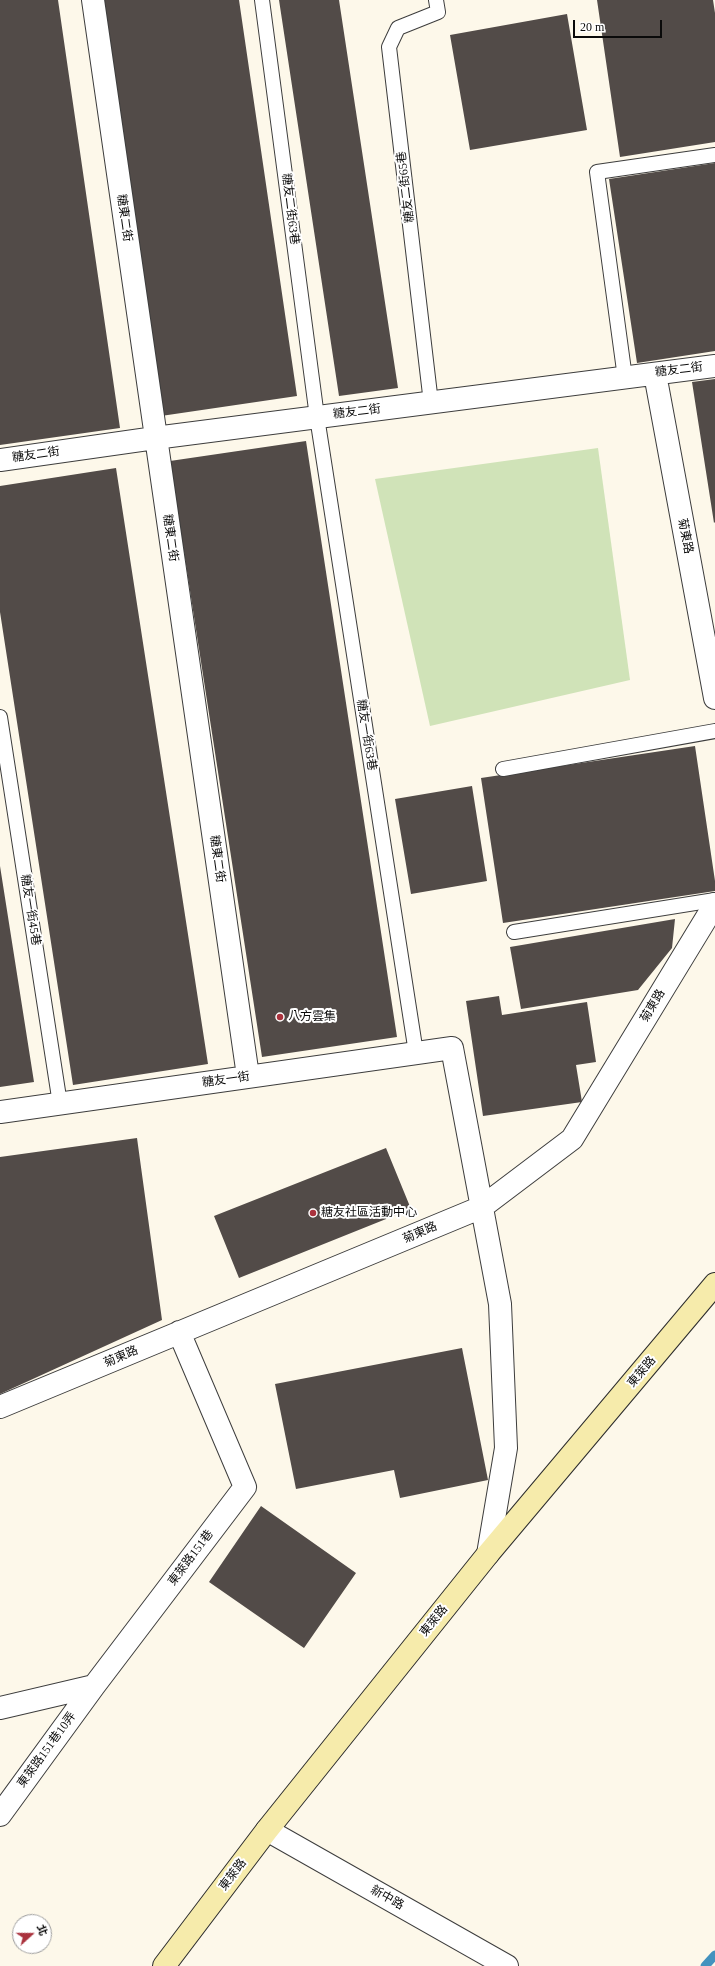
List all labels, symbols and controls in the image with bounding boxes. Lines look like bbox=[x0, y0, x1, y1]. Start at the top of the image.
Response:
scale bar bbox=[575, 12, 664, 38]
text: 20 m bbox=[580, 20, 604, 34]
street label: 糖友二街65巷 bbox=[394, 150, 418, 224]
street label: 糖友二街63巷 bbox=[278, 172, 302, 246]
street label: 糖東二街 bbox=[114, 193, 134, 243]
street label: 糖友二街 bbox=[654, 360, 704, 380]
street label: 糖友二街 bbox=[332, 402, 382, 422]
street label: 糖友二街 bbox=[11, 445, 61, 465]
street label: 糖東二街 bbox=[160, 513, 180, 563]
street label: 菊東路 bbox=[674, 517, 696, 555]
street label: 糖友一街63巷 bbox=[353, 698, 379, 772]
street label: 糖東二街 bbox=[207, 834, 227, 884]
street label: 糖友一街45巷 bbox=[17, 873, 43, 947]
street label: 菊東路 bbox=[638, 987, 668, 1025]
place label: 八方雲集 bbox=[288, 1010, 336, 1024]
marker: 八方雲集 bbox=[275, 1012, 285, 1022]
street label: 糖友一街 bbox=[201, 1070, 251, 1090]
place label: 糖友社區活動中心 bbox=[321, 1206, 417, 1220]
marker: 糖友社區活動中心 bbox=[308, 1208, 318, 1218]
street label: 菊東路 bbox=[401, 1219, 439, 1247]
street label: 菊東路 bbox=[102, 1343, 140, 1371]
street label: 東萊路 bbox=[625, 1354, 659, 1390]
street label: 東萊路151巷 bbox=[165, 1527, 217, 1589]
street label: 東萊路 bbox=[417, 1602, 451, 1640]
street label: 東萊路151巷10弄 bbox=[15, 1709, 79, 1791]
street label: 東萊路 bbox=[216, 1856, 250, 1894]
street label: 新中路 bbox=[368, 1883, 406, 1913]
north arrow bbox=[12, 1914, 52, 1954]
text: 北 bbox=[35, 1923, 50, 1937]

